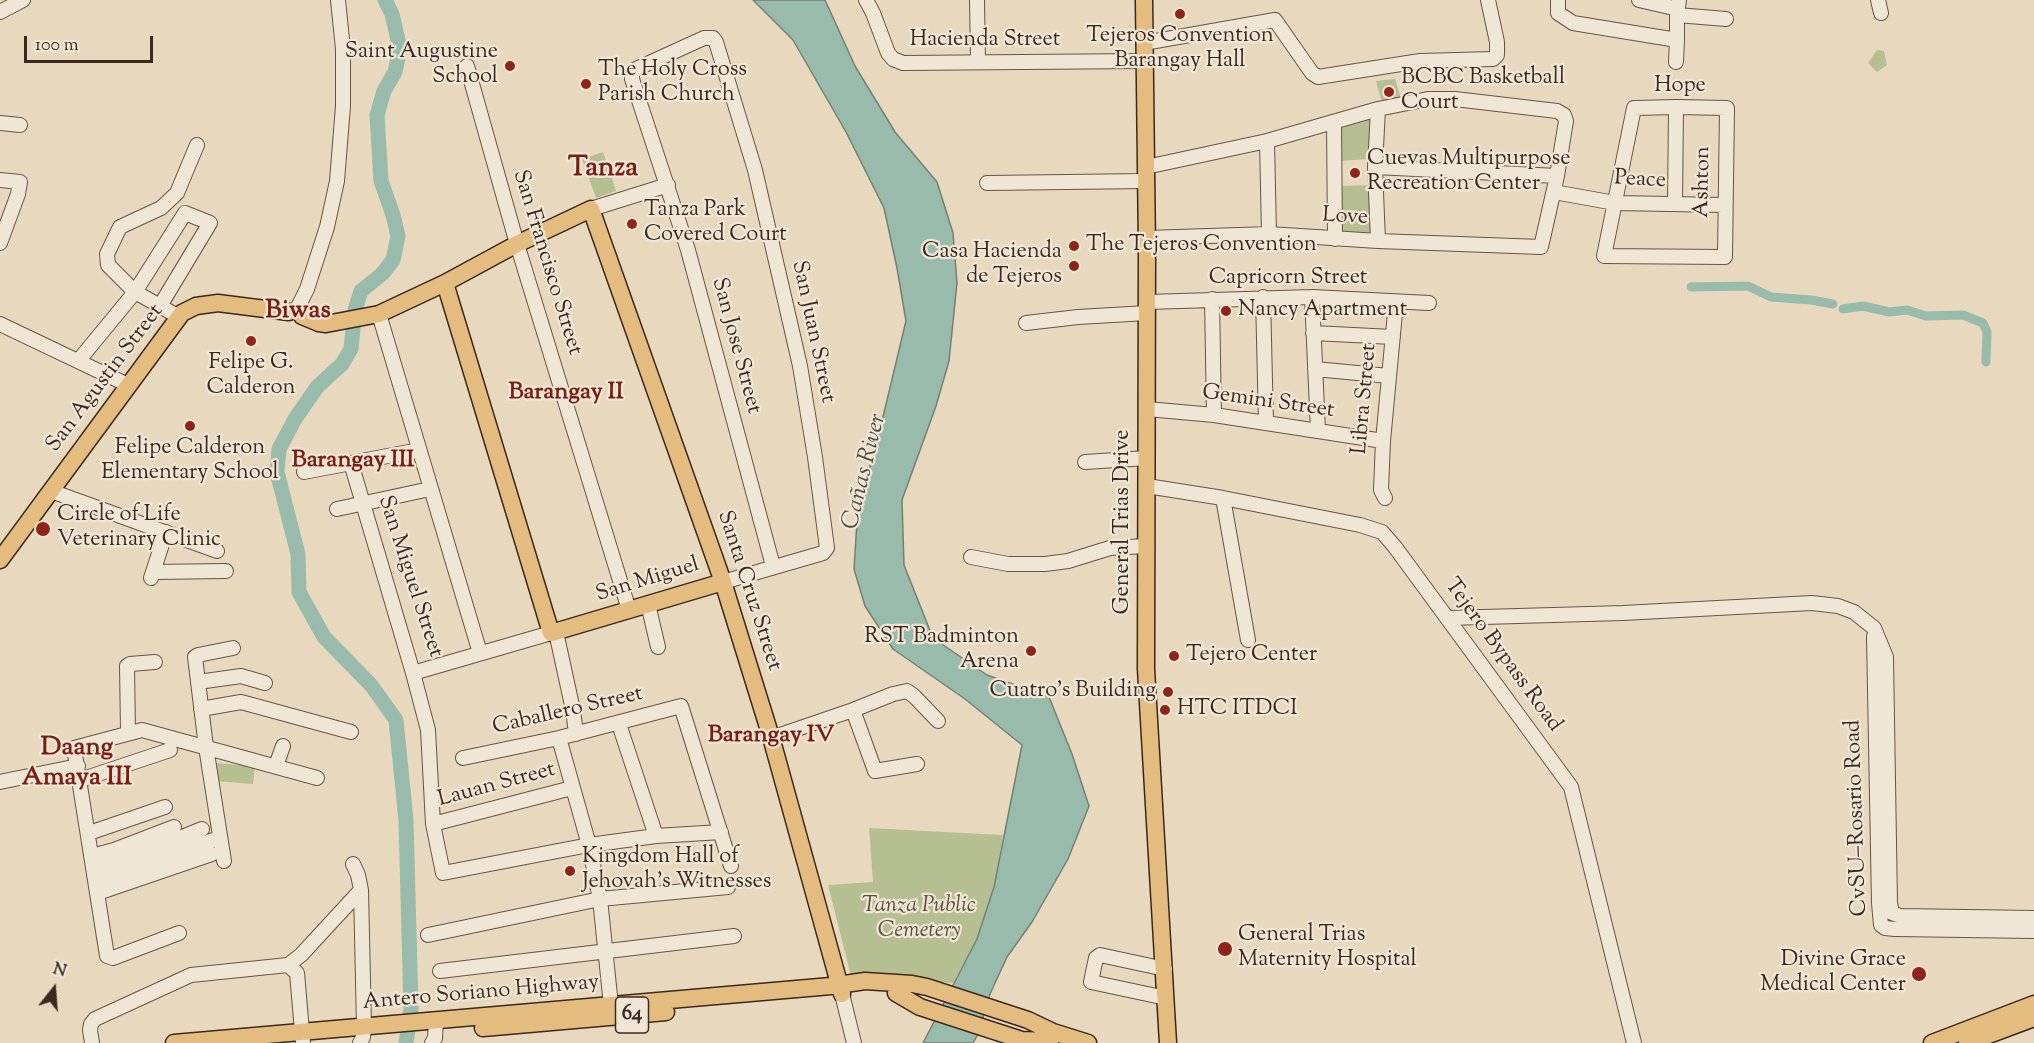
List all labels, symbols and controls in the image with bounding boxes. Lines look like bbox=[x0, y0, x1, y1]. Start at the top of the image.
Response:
marker: Tejeros Convention Barangay Hall bbox=[1173, 7, 1187, 21]
scale bar bbox=[27, 24, 156, 62]
place label: Tejeros Convention Barangay Hall bbox=[1086, 24, 1274, 76]
street label: Hacienda Street bbox=[910, 28, 1060, 54]
text: 100 m bbox=[35, 33, 79, 59]
place label: Saint Augustine School bbox=[345, 40, 498, 92]
place label: The Holy Cross Parish Church bbox=[598, 58, 747, 110]
marker: Saint Augustine School bbox=[503, 59, 517, 73]
place label: BCBC Basketball Court bbox=[1401, 66, 1565, 118]
street label: Hope bbox=[1654, 74, 1706, 100]
marker: The Holy Cross Parish Church bbox=[579, 77, 593, 91]
marker: BCBC Basketball Court bbox=[1382, 85, 1396, 99]
street label: Ashton bbox=[1690, 146, 1718, 218]
place label: Cuevas Multipurpose Recreation Center bbox=[1367, 147, 1570, 198]
district label: Tanza bbox=[568, 153, 638, 187]
marker: Cuevas Multipurpose Recreation Center bbox=[1348, 166, 1362, 180]
street label: Peace bbox=[1613, 166, 1667, 196]
street label: San Francisco Street bbox=[505, 167, 587, 359]
place label: Tanza Park Covered Court bbox=[644, 198, 787, 249]
street label: Love bbox=[1321, 204, 1369, 232]
marker: Tanza Park Covered Court bbox=[625, 217, 639, 231]
place label: The Tejeros Convention bbox=[1086, 233, 1317, 259]
marker: The Tejeros Convention bbox=[1067, 239, 1081, 253]
place label: Casa Hacienda de Tejeros bbox=[922, 240, 1062, 292]
street label: San Juan Street bbox=[784, 259, 840, 405]
marker: Casa Hacienda de Tejeros bbox=[1067, 259, 1081, 273]
street label: Capricorn Street bbox=[1209, 266, 1367, 292]
street label: San Jose Street bbox=[704, 275, 766, 417]
district label: Biwas bbox=[265, 297, 331, 329]
place label: Nancy Apartment bbox=[1238, 298, 1407, 324]
street label: San Agustin Street bbox=[42, 300, 170, 458]
marker: Nancy Apartment bbox=[1219, 304, 1233, 318]
marker: Felipe G. Calderon bbox=[244, 334, 258, 348]
street label: Libra Street bbox=[1348, 342, 1384, 456]
place label: Felipe G. Calderon bbox=[206, 351, 296, 402]
district label: Barangay II bbox=[508, 380, 624, 408]
street label: Gemini Street bbox=[1200, 381, 1336, 425]
water label: Cañas River bbox=[838, 411, 894, 533]
marker: Felipe Calderon Elementary School bbox=[183, 419, 197, 433]
street label: General Trias Drive bbox=[1111, 430, 1137, 614]
place label: Felipe Calderon Elementary School bbox=[101, 436, 279, 488]
district label: Barangay III bbox=[292, 448, 414, 476]
street label: San Miguel Street bbox=[370, 493, 448, 661]
place label: Circle of Life Veterinary Clinic bbox=[57, 503, 221, 554]
street label: Santa Cruz Street bbox=[710, 508, 786, 674]
marker: Circle of Life Veterinary Clinic bbox=[34, 520, 52, 538]
street label: San Miguel bbox=[593, 553, 703, 609]
street label: Tejero Bypass Road bbox=[1437, 574, 1567, 738]
place label: RST Badminton Arena bbox=[864, 625, 1019, 676]
place label: Tejero Center bbox=[1186, 643, 1317, 669]
marker: RST Badminton Arena bbox=[1024, 644, 1038, 658]
marker: Tejero Center bbox=[1167, 649, 1181, 663]
place label: Cuatro's Building bbox=[989, 679, 1156, 705]
street label: Caballero Street bbox=[490, 682, 646, 742]
marker: Cuatro's Building bbox=[1161, 685, 1175, 699]
place label: HTC ITDCI bbox=[1177, 697, 1297, 723]
marker: HTC ITDCI bbox=[1158, 703, 1172, 717]
street label: CvSU–Rosario Road bbox=[1841, 719, 1875, 917]
district label: Barangay IV bbox=[708, 723, 834, 751]
district label: Daang Amaya III bbox=[22, 734, 132, 796]
street label: Lauan Street bbox=[435, 758, 559, 814]
place label: Kingdom Hall of Jehovah's Witnesses bbox=[582, 845, 771, 896]
marker: Kingdom Hall of Jehovah's Witnesses bbox=[563, 864, 577, 878]
park label: Tanza Public Cemetery bbox=[862, 894, 976, 945]
place label: General Trias Maternity Hospital bbox=[1238, 923, 1417, 974]
marker: General Trias Maternity Hospital bbox=[1216, 940, 1234, 958]
place label: Divine Grace Medical Center bbox=[1760, 948, 1906, 999]
text: N bbox=[50, 958, 69, 984]
north arrow bbox=[24, 959, 84, 1019]
marker: Divine Grace Medical Center bbox=[1910, 965, 1928, 983]
street label: Antero Soriano Highway bbox=[362, 971, 600, 1017]
road number: 64 bbox=[616, 997, 648, 1033]

